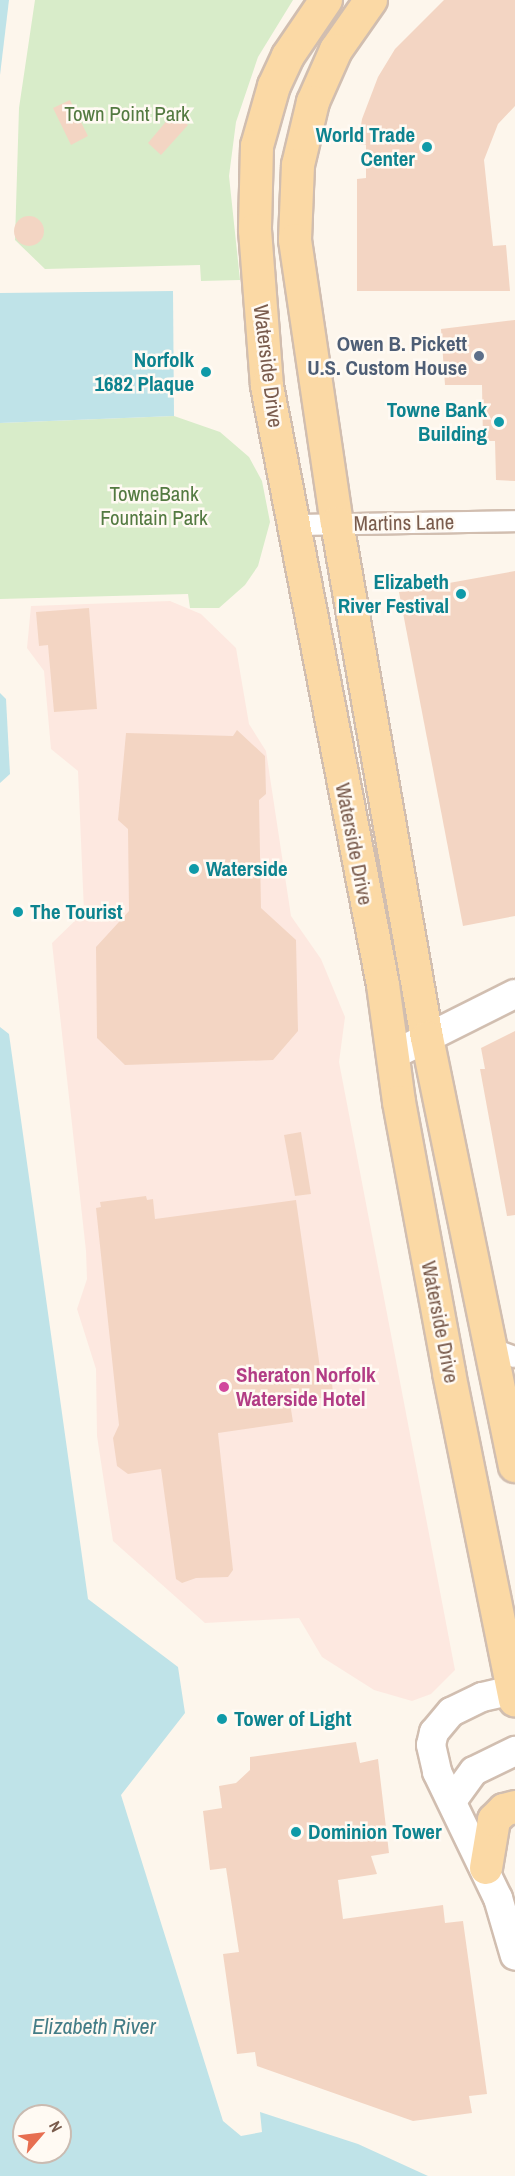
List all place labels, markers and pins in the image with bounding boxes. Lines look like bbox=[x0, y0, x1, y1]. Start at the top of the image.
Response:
place label: World Trade Center bbox=[316, 122, 415, 172]
marker: World Trade Center bbox=[420, 140, 434, 154]
place label: Owen B. Pickett U.S. Custom House bbox=[307, 331, 467, 381]
place label: Norfolk 1682 Plaque bbox=[94, 347, 194, 397]
marker: Owen B. Pickett U.S. Custom House bbox=[472, 349, 486, 363]
marker: Norfolk 1682 Plaque bbox=[199, 365, 213, 379]
place label: Towne Bank Building bbox=[387, 397, 487, 447]
marker: Towne Bank Building bbox=[492, 415, 506, 429]
place label: Elizabeth River Festival bbox=[338, 569, 449, 619]
marker: Elizabeth River Festival bbox=[454, 587, 468, 601]
place label: Waterside bbox=[206, 856, 288, 882]
marker: Waterside bbox=[187, 862, 201, 876]
place label: The Tourist bbox=[30, 899, 123, 925]
marker: The Tourist bbox=[11, 905, 25, 919]
place label: Sheraton Norfolk Waterside Hotel bbox=[236, 1362, 376, 1412]
marker: Sheraton Norfolk Waterside Hotel bbox=[217, 1380, 231, 1394]
place label: Tower of Light bbox=[234, 1706, 351, 1732]
marker: Tower of Light bbox=[215, 1712, 229, 1726]
place label: Dominion Tower bbox=[308, 1819, 442, 1845]
marker: Dominion Tower bbox=[289, 1825, 303, 1839]

